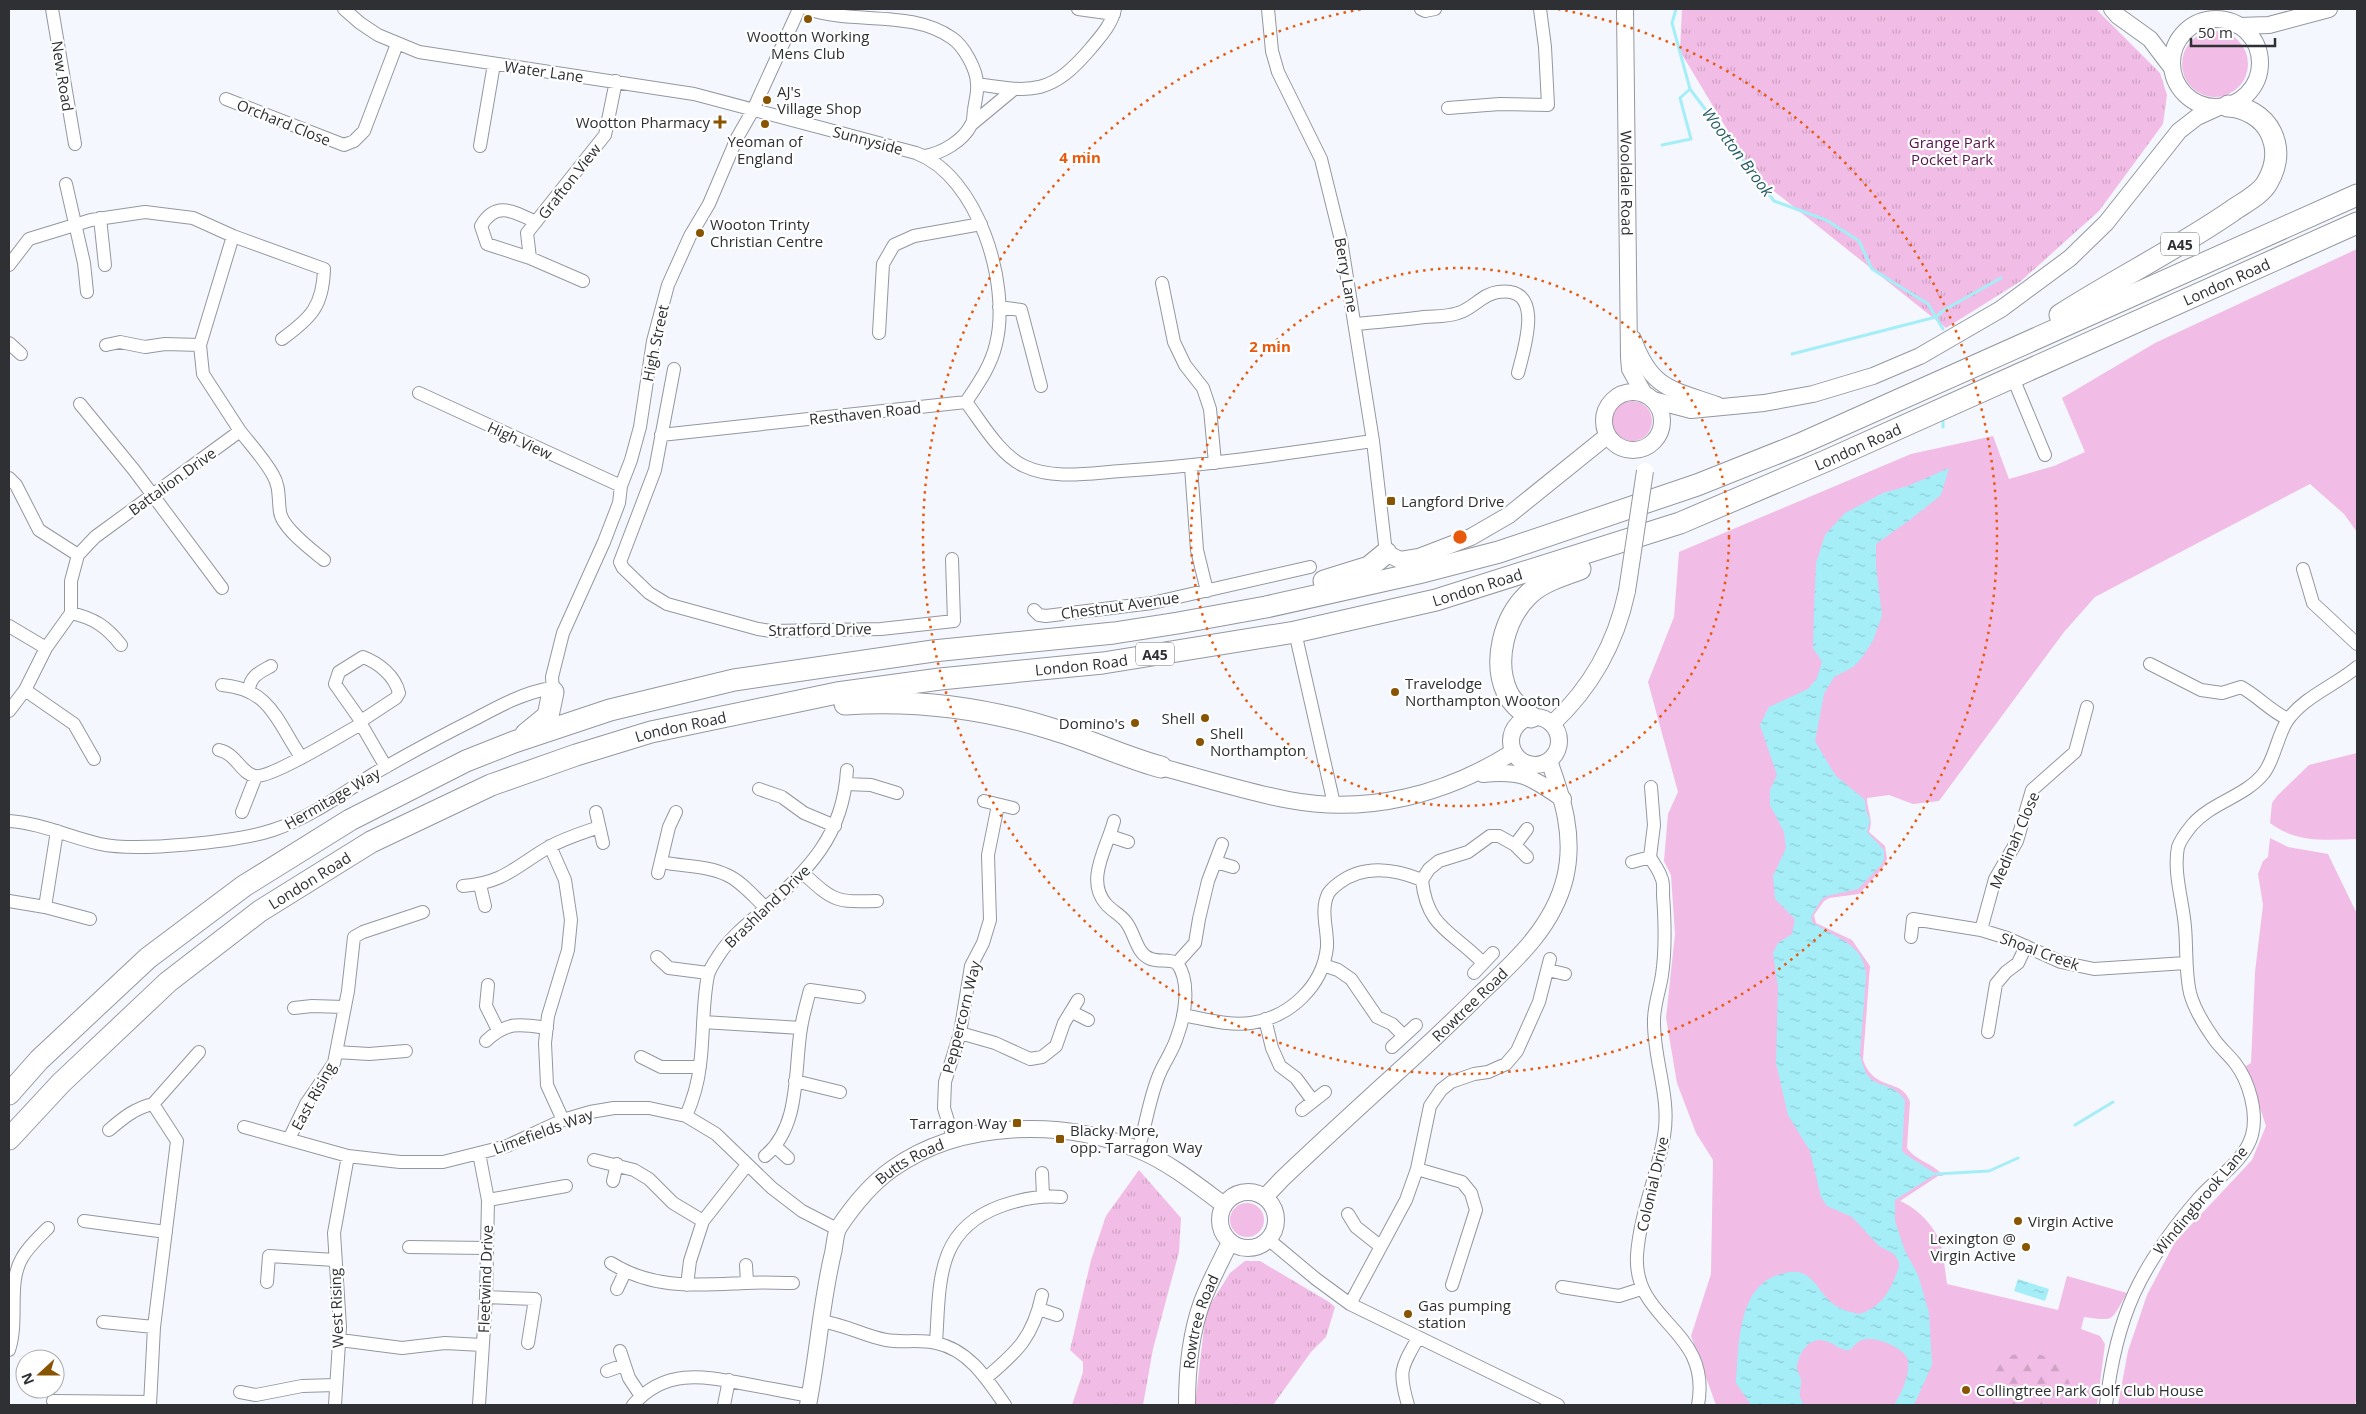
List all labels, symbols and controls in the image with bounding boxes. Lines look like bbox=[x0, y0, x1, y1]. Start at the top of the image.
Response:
marker: Wootton Working Mens Club bbox=[802, 13, 814, 25]
scale bar bbox=[2191, 15, 2275, 47]
text: 50 m bbox=[2198, 22, 2233, 42]
place label: Wootton Working Mens Club bbox=[747, 26, 869, 63]
street label: New Road bbox=[48, 39, 78, 113]
street label: Water Lane bbox=[503, 56, 585, 86]
place label: AJ's Village Shop bbox=[777, 81, 862, 118]
street label: Orchard Close bbox=[234, 94, 334, 150]
marker: AJ's Village Shop bbox=[761, 94, 773, 106]
water label: Wootton Brook bbox=[1697, 103, 1779, 202]
place label: Wootton Pharmacy bbox=[576, 112, 710, 132]
marker: Wootton Pharmacy bbox=[714, 116, 726, 128]
marker: Yeoman of England bbox=[759, 118, 771, 130]
street label: Sunnyside bbox=[831, 121, 905, 159]
street label: Wooldale Road bbox=[1616, 130, 1638, 236]
place label: Yeoman of England bbox=[727, 131, 804, 168]
park label: Grange Park Pocket Park bbox=[1909, 132, 1995, 169]
street label: Grafton View bbox=[533, 139, 605, 223]
text: 4 min bbox=[1059, 147, 1101, 167]
place label: Wooton Trinty Christian Centre bbox=[710, 214, 823, 251]
marker: Wooton Trinty Christian Centre bbox=[694, 227, 706, 239]
road number: A45 bbox=[2161, 232, 2199, 255]
street label: Berry Lane bbox=[1331, 236, 1363, 314]
street label: London Road bbox=[2180, 253, 2273, 310]
street label: High Street bbox=[637, 303, 673, 383]
text: 2 min bbox=[1249, 336, 1291, 356]
street label: Resthaven Road bbox=[808, 397, 922, 429]
street label: High View bbox=[485, 416, 556, 464]
street label: London Road bbox=[1811, 419, 1904, 475]
street label: Battalion Drive bbox=[124, 443, 220, 519]
place label: Langford Drive bbox=[1401, 491, 1505, 511]
marker: Langford Drive bbox=[1385, 495, 1397, 507]
centre of rings bbox=[1451, 528, 1469, 546]
street label: London Road bbox=[1430, 563, 1525, 611]
street label: Chestnut Avenue bbox=[1059, 587, 1181, 623]
street label: Stratford Drive bbox=[768, 618, 872, 640]
road number: A45 bbox=[1136, 642, 1174, 666]
street label: London Road bbox=[1034, 649, 1129, 680]
place label: Travelodge Northampton Wooton bbox=[1405, 673, 1560, 710]
marker: Travelodge Northampton Wooton bbox=[1389, 686, 1401, 698]
street label: London Road bbox=[632, 706, 728, 746]
place label: Shell bbox=[1162, 708, 1195, 728]
marker: Shell bbox=[1199, 712, 1211, 724]
place label: Domino's bbox=[1059, 713, 1125, 733]
marker: Domino's bbox=[1129, 717, 1141, 729]
place label: Shell Northampton bbox=[1210, 723, 1306, 760]
marker: Shell Northampton bbox=[1194, 736, 1206, 748]
street label: Hermitage Way bbox=[281, 762, 384, 833]
street label: Medinah Close bbox=[1985, 789, 2043, 891]
street label: London Road bbox=[265, 847, 354, 913]
street label: Brashland Drive bbox=[720, 860, 814, 952]
street label: Shoal Creek bbox=[1998, 927, 2082, 975]
street label: Peppercorn Way bbox=[937, 958, 985, 1075]
street label: Rowtree Road bbox=[1427, 963, 1512, 1046]
street label: East Rising bbox=[286, 1059, 340, 1133]
street label: Limefields Way bbox=[490, 1103, 596, 1158]
place label: Tarragon Way bbox=[910, 1113, 1007, 1133]
marker: Tarragon Way bbox=[1011, 1117, 1023, 1129]
place label: Blacky More, opp. Tarragon Way bbox=[1070, 1120, 1203, 1157]
marker: Blacky More, opp. Tarragon Way bbox=[1054, 1133, 1066, 1145]
street label: Butts Road bbox=[871, 1134, 946, 1189]
street label: Colonial Drive bbox=[1631, 1134, 1673, 1234]
street label: Windingbrook Lane bbox=[2149, 1141, 2251, 1259]
place label: Virgin Active bbox=[2028, 1211, 2114, 1231]
marker: Virgin Active bbox=[2012, 1215, 2024, 1227]
street label: Fleetwind Drive bbox=[473, 1225, 497, 1333]
place label: Lexington @ Virgin Active bbox=[1930, 1228, 2016, 1265]
marker: Lexington @ Virgin Active bbox=[2020, 1241, 2032, 1253]
street label: West Rising bbox=[325, 1268, 347, 1348]
street label: Rowtree Road bbox=[1178, 1271, 1223, 1370]
place label: Gas pumping station bbox=[1418, 1295, 1511, 1332]
marker: Gas pumping station bbox=[1402, 1308, 1414, 1320]
north arrow bbox=[15, 1349, 65, 1399]
text: N bbox=[16, 1370, 38, 1388]
place label: Collingtree Park Golf Club House bbox=[1976, 1380, 2204, 1400]
marker: Collingtree Park Golf Club House bbox=[1960, 1384, 1972, 1396]

